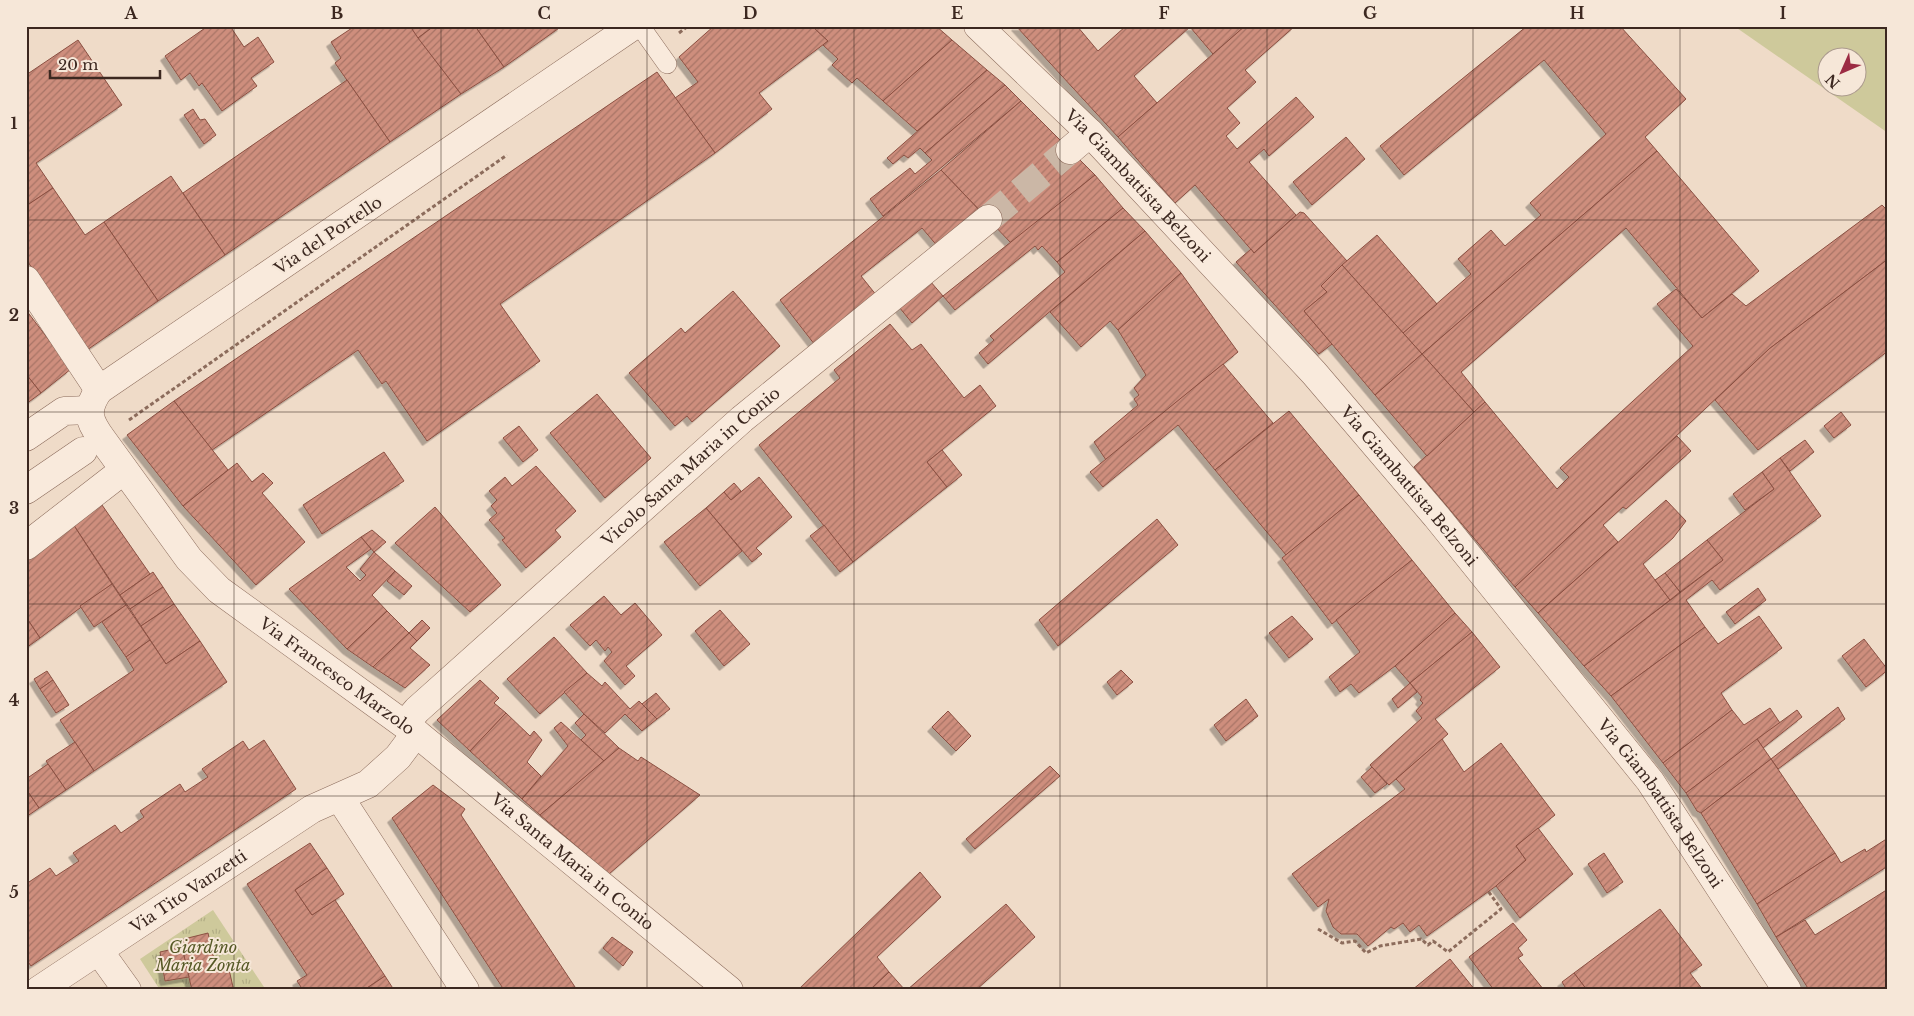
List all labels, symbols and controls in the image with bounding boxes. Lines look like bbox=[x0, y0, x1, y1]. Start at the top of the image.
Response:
text: A bbox=[124, 3, 139, 23]
text: B bbox=[331, 3, 344, 23]
text: C bbox=[537, 3, 551, 23]
text: D bbox=[743, 3, 757, 23]
text: E bbox=[951, 3, 963, 23]
text: F bbox=[1158, 3, 1170, 23]
text: G bbox=[1363, 3, 1377, 23]
text: H bbox=[1569, 3, 1585, 23]
text: I bbox=[1780, 3, 1787, 23]
scale bar bbox=[50, 48, 160, 80]
north arrow bbox=[1816, 48, 1866, 98]
text: 20 m bbox=[58, 55, 98, 74]
text: N bbox=[1822, 70, 1844, 92]
street label: Via Giambattista Belzoni bbox=[1060, 104, 1215, 266]
text: 1 bbox=[11, 113, 18, 133]
street label: Via del Portello bbox=[270, 192, 386, 279]
text: 2 bbox=[9, 305, 19, 325]
street label: Vicolo Santa Maria in Conio bbox=[597, 382, 784, 551]
street label: Via Giambattista Belzoni bbox=[1336, 401, 1483, 570]
text: 3 bbox=[9, 498, 19, 518]
street label: Via Francesco Marzolo bbox=[255, 612, 419, 739]
text: 4 bbox=[9, 690, 19, 710]
street label: Via Giambattista Belzoni bbox=[1593, 714, 1728, 892]
street label: Via Santa Maria in Conio bbox=[486, 788, 658, 934]
street label: Via Tito Vanzetti bbox=[125, 845, 251, 937]
text: 5 bbox=[9, 882, 19, 902]
park label: Giardino Maria Zonta bbox=[155, 937, 250, 975]

